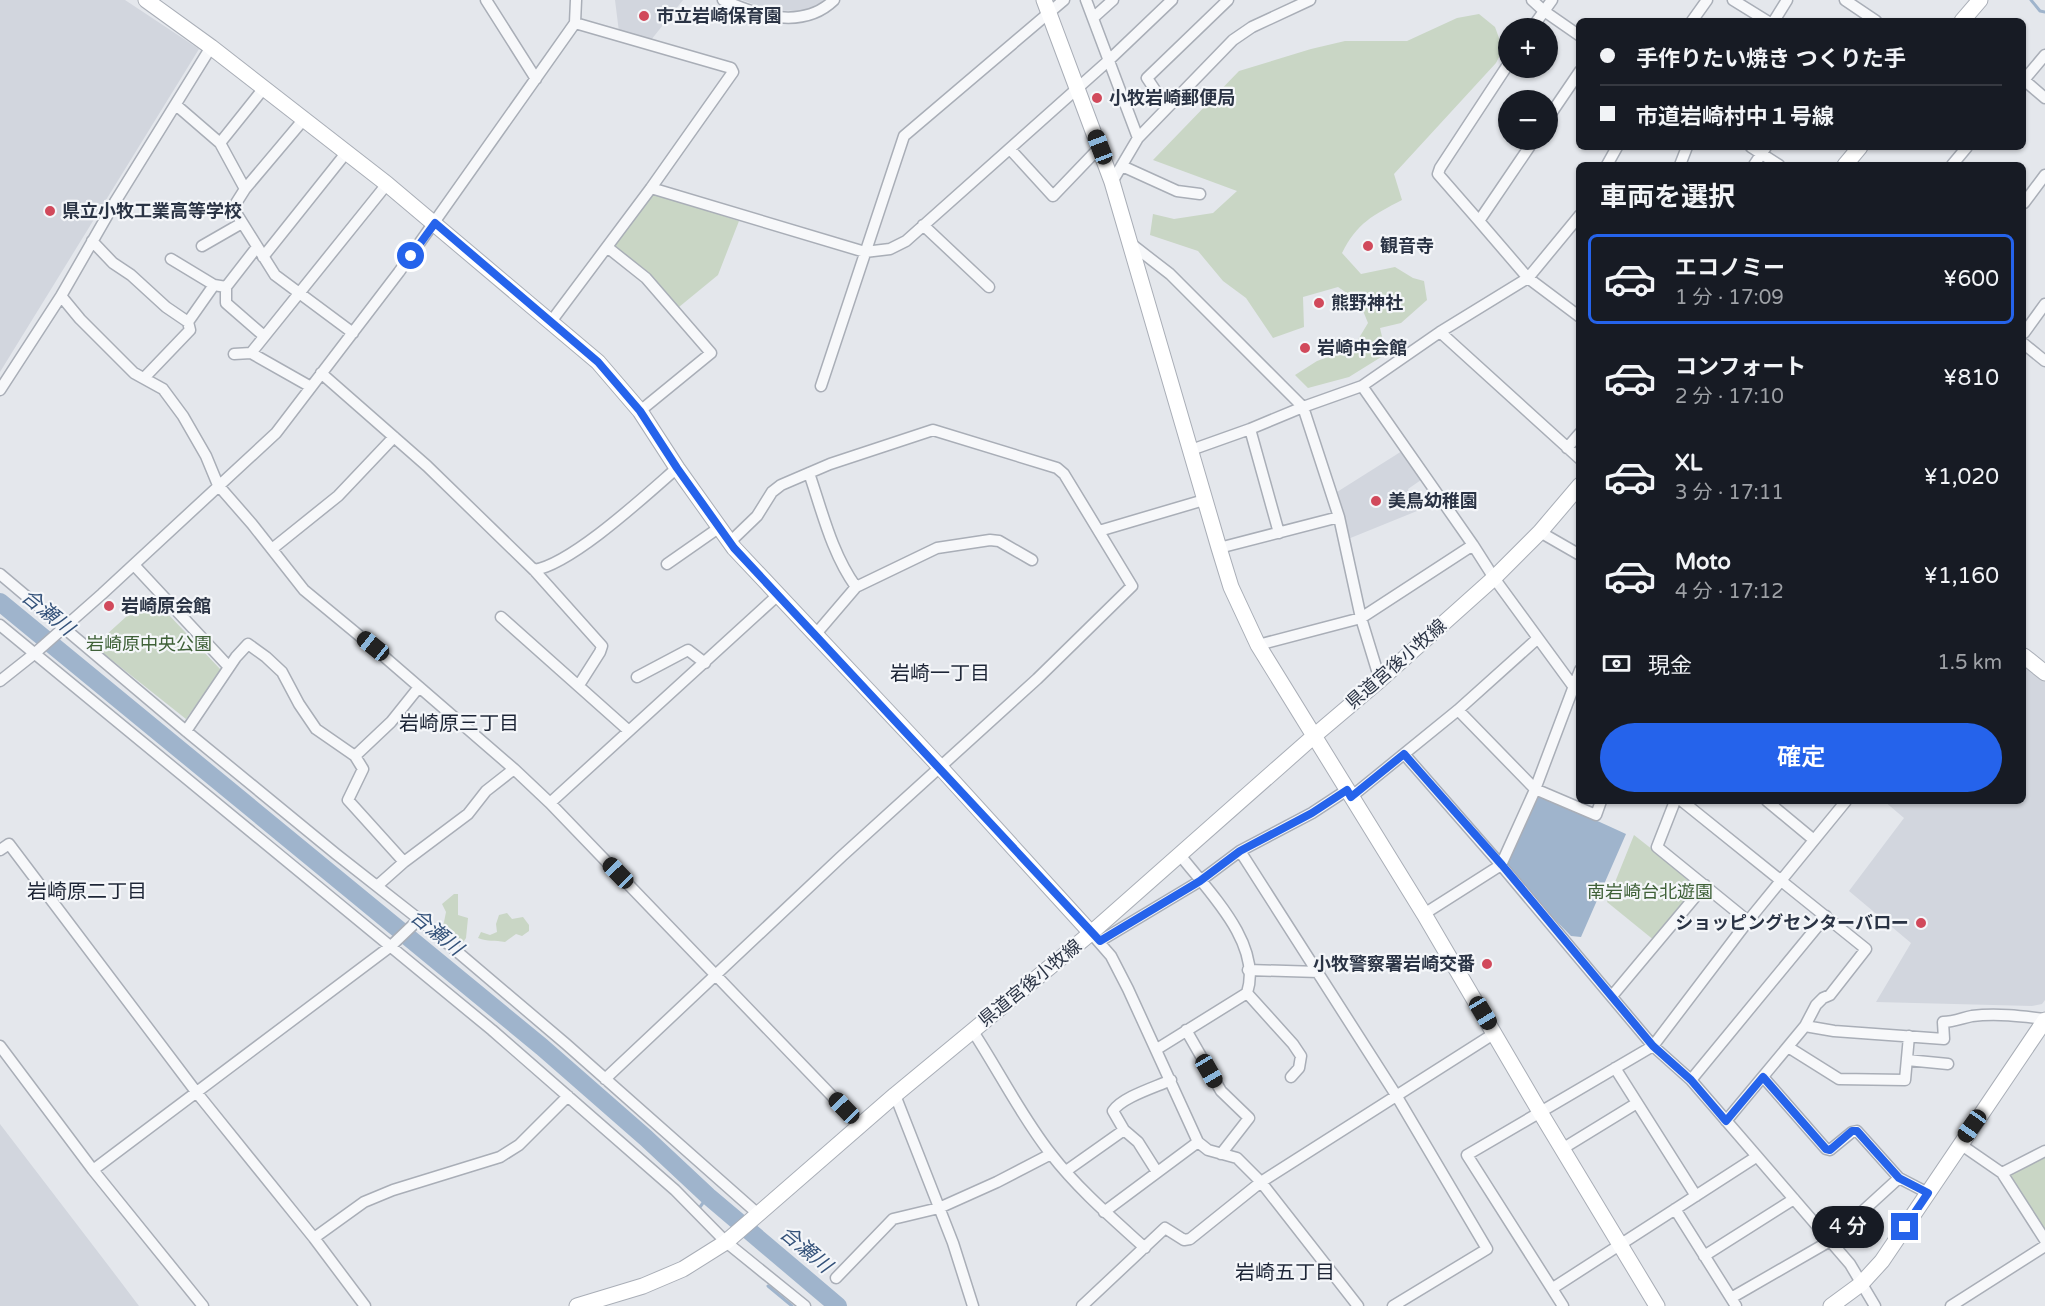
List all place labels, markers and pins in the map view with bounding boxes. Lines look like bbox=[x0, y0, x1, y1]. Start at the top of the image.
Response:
place label: 市立岩崎保育園 bbox=[656, 5, 782, 27]
marker: 市立岩崎保育園 bbox=[637, 9, 651, 23]
place label: 小牧岩崎郵便局 bbox=[1109, 87, 1235, 109]
marker: 小牧岩崎郵便局 bbox=[1090, 91, 1104, 105]
place label: 県立小牧工業高等学校 bbox=[62, 200, 242, 222]
marker: 県立小牧工業高等学校 bbox=[43, 204, 57, 218]
place label: 観音寺 bbox=[1380, 235, 1434, 257]
marker: 観音寺 bbox=[1361, 239, 1375, 253]
place label: 熊野神社 bbox=[1331, 292, 1403, 314]
marker: 熊野神社 bbox=[1312, 296, 1326, 310]
place label: 岩崎中会館 bbox=[1317, 337, 1407, 359]
marker: 岩崎中会館 bbox=[1298, 341, 1312, 355]
place label: 美鳥幼稚園 bbox=[1388, 490, 1478, 512]
marker: 美鳥幼稚園 bbox=[1369, 494, 1383, 508]
place label: 岩崎原会館 bbox=[121, 595, 211, 617]
marker: 岩崎原会館 bbox=[102, 599, 116, 613]
place label: ショッピングセンターバロー bbox=[1675, 912, 1909, 934]
marker: ショッピングセンターバロー bbox=[1914, 916, 1928, 930]
place label: 小牧警察署岩崎交番 bbox=[1313, 953, 1475, 975]
marker: 小牧警察署岩崎交番 bbox=[1480, 957, 1494, 971]

